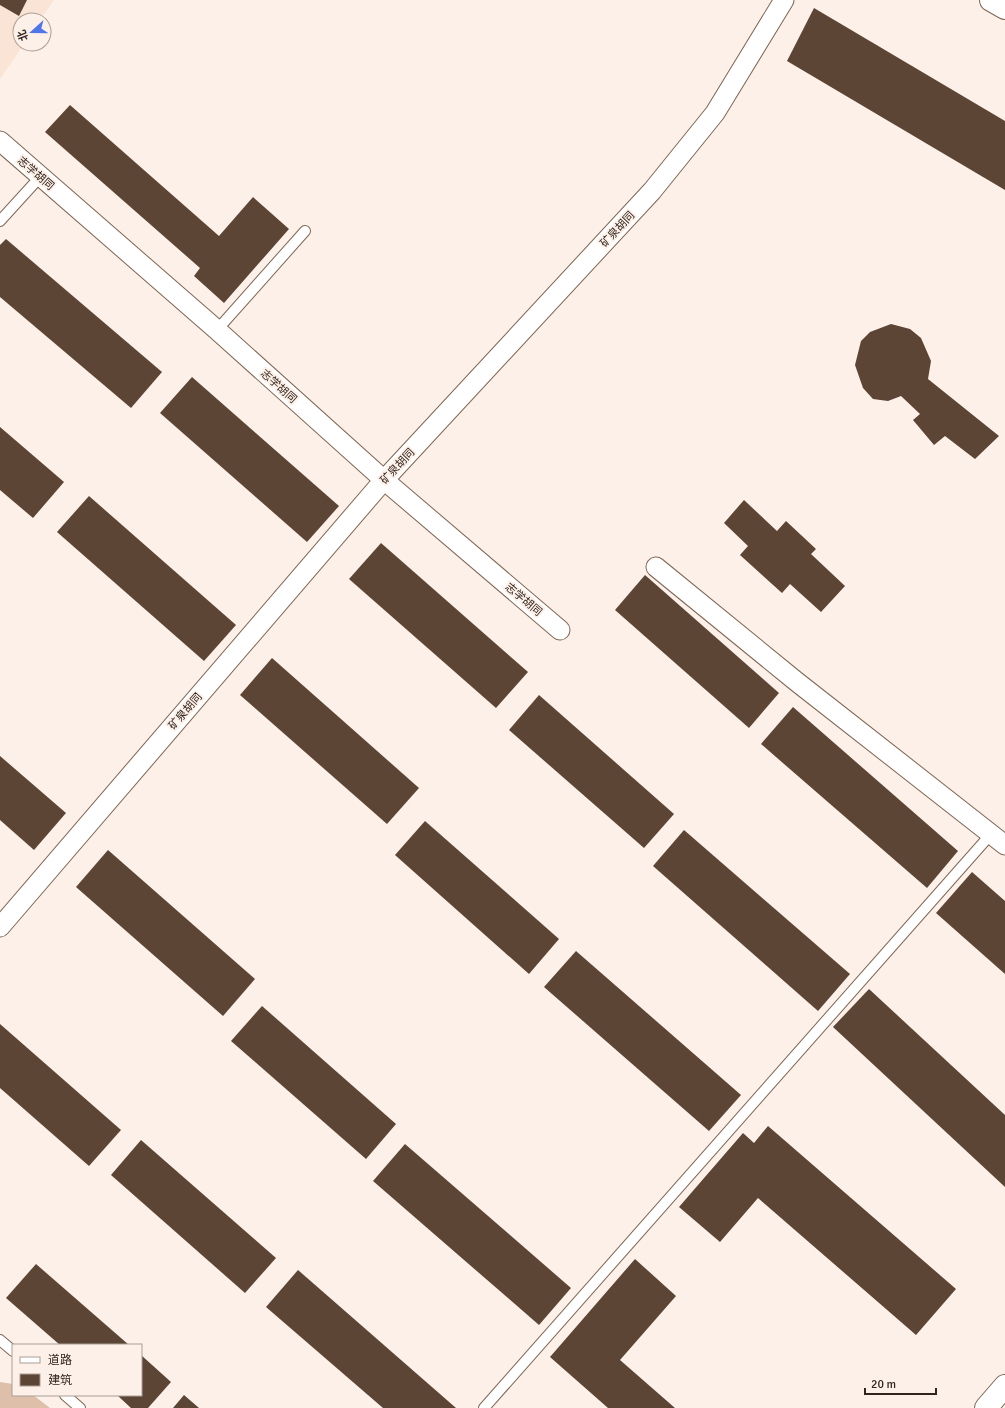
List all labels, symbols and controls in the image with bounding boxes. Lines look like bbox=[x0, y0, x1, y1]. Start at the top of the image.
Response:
north arrow bbox=[12, 12, 52, 52]
text: 北 bbox=[15, 28, 31, 43]
street label: 志学胡同 bbox=[15, 154, 57, 193]
street label: 矿泉胡同 bbox=[598, 209, 637, 250]
street label: 志学胡同 bbox=[258, 367, 299, 406]
street label: 矿泉胡同 bbox=[378, 446, 417, 487]
street label: 志学胡同 bbox=[503, 580, 545, 619]
street label: 矿泉胡同 bbox=[166, 690, 205, 732]
legend bbox=[12, 1344, 142, 1396]
text: 道路 bbox=[48, 1353, 72, 1368]
scale bar bbox=[865, 1370, 936, 1396]
text: 建筑 bbox=[48, 1373, 72, 1388]
text: 20 m bbox=[871, 1377, 896, 1392]

